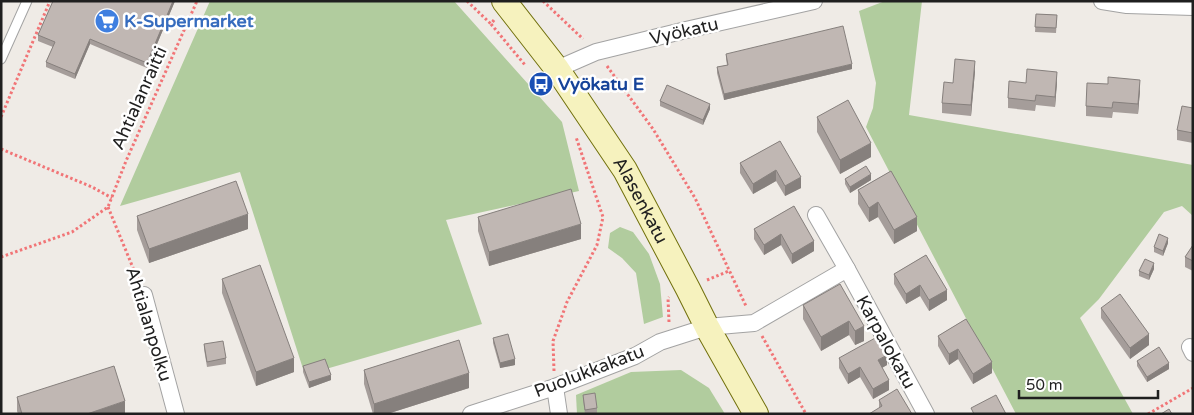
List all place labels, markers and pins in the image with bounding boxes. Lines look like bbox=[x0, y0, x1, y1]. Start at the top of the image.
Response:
supermarket icon: K-Supermarket bbox=[94, 8, 120, 34]
place label: K-Supermarket bbox=[124, 10, 254, 32]
bus stop icon: Vyökatu E bbox=[528, 71, 554, 97]
place label: Vyökatu E bbox=[558, 73, 644, 95]

